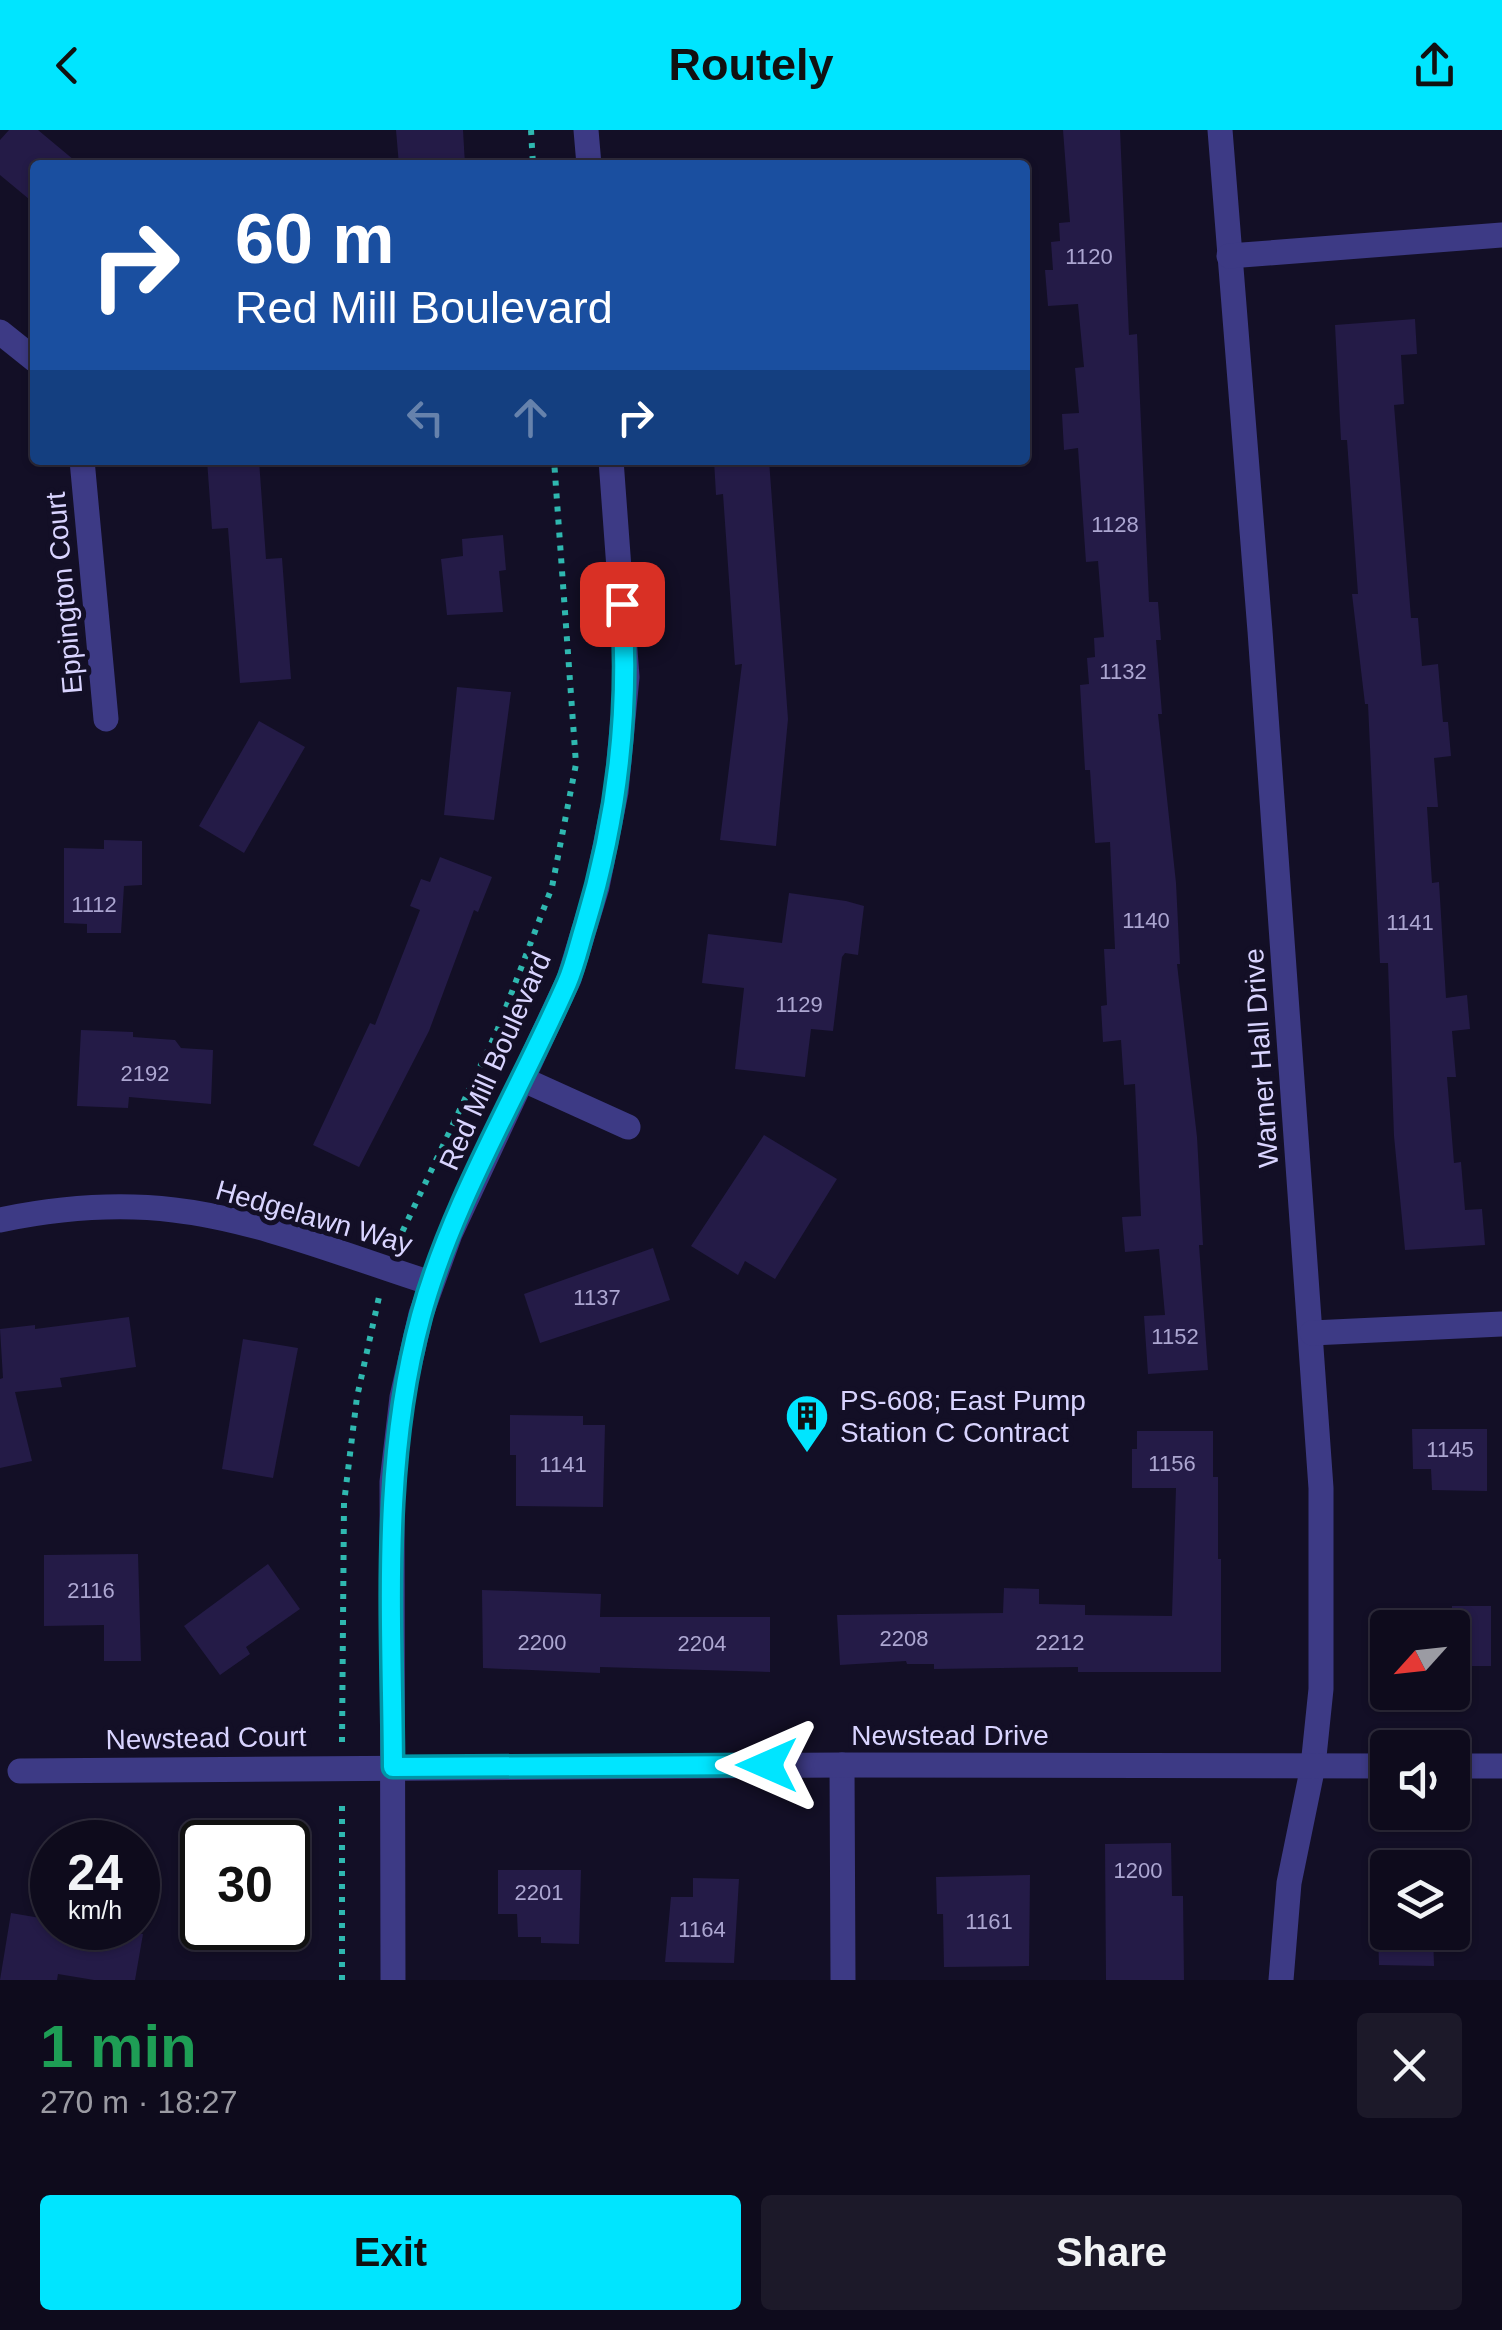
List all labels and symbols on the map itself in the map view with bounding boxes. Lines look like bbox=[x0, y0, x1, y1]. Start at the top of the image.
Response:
house number: 1120 bbox=[1065, 244, 1113, 269]
street label: Eppington Court bbox=[40, 491, 88, 695]
house number: 1128 bbox=[1091, 512, 1139, 537]
pin bbox=[580, 562, 665, 647]
house number: 1132 bbox=[1099, 659, 1147, 684]
house number: 1112 bbox=[71, 892, 117, 917]
house number: 1140 bbox=[1122, 908, 1170, 933]
house number: 1141 bbox=[1386, 910, 1434, 935]
street label: Red Mill Boulevard bbox=[433, 947, 557, 1175]
street label: Warner Hall Drive bbox=[1238, 947, 1284, 1169]
house number: 1129 bbox=[775, 992, 823, 1017]
house number: 2192 bbox=[121, 1061, 169, 1086]
street label: Hedgelawn Way bbox=[212, 1174, 416, 1260]
house number: 1137 bbox=[573, 1285, 621, 1310]
house number: 1152 bbox=[1151, 1324, 1199, 1349]
place label: PS-608; East Pump Station C Contract bbox=[840, 1385, 1086, 1448]
building icon: PS-608; East Pump Station C Contract bbox=[784, 1393, 830, 1454]
house number: 1145 bbox=[1426, 1437, 1474, 1462]
house number: 1156 bbox=[1148, 1451, 1196, 1476]
house number: 1141 bbox=[539, 1452, 587, 1477]
house number: 2116 bbox=[67, 1578, 115, 1603]
north arrow bbox=[1370, 1610, 1470, 1710]
house number: 2208 bbox=[880, 1626, 928, 1651]
house number: 2200 bbox=[518, 1630, 566, 1655]
house number: 2212 bbox=[1036, 1630, 1084, 1655]
house number: 2204 bbox=[678, 1631, 726, 1656]
position arrow bbox=[715, 1713, 819, 1817]
street label: Newstead Drive bbox=[851, 1720, 1049, 1751]
street label: Newstead Court bbox=[105, 1721, 307, 1755]
speed limit sign: 30 bbox=[180, 1820, 310, 1950]
house number: 1200 bbox=[1114, 1858, 1162, 1883]
house number: 2201 bbox=[515, 1880, 563, 1905]
house number: 1161 bbox=[965, 1909, 1013, 1934]
house number: 1164 bbox=[678, 1917, 726, 1942]

